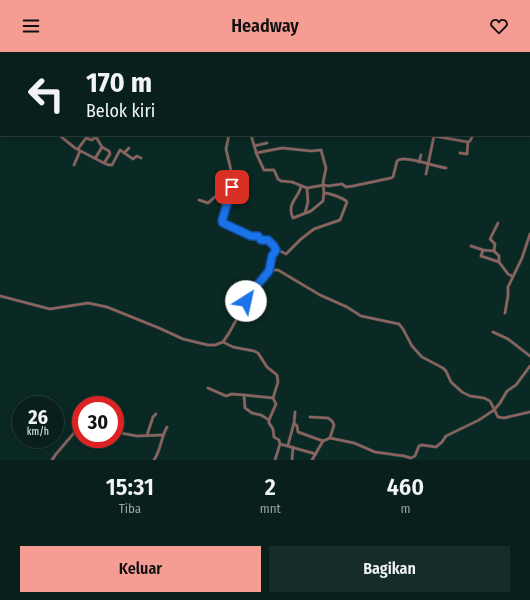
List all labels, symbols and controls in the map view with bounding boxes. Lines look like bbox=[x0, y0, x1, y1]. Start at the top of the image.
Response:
icon: menu bbox=[20, 15, 42, 37]
text: Headway bbox=[231, 15, 299, 37]
icon: heart bbox=[488, 15, 510, 37]
text: 170 m bbox=[86, 66, 152, 99]
icon: left bbox=[20, 68, 72, 120]
text: Belok kiri bbox=[86, 100, 155, 122]
pin bbox=[215, 170, 249, 204]
icon: arrive bbox=[221, 176, 243, 198]
position arrow bbox=[225, 280, 267, 322]
speed limit sign: 30 bbox=[72, 396, 124, 448]
text: 26 bbox=[28, 405, 48, 429]
text: km/h bbox=[27, 426, 49, 438]
text: 15:31 bbox=[106, 473, 154, 501]
text: 2 bbox=[265, 473, 276, 501]
text: 460 bbox=[387, 473, 424, 501]
text: Tiba bbox=[119, 501, 141, 516]
text: mnt bbox=[260, 501, 281, 516]
text: m bbox=[400, 501, 410, 516]
button: Keluar bbox=[20, 546, 261, 592]
button: Bagikan bbox=[269, 546, 510, 592]

